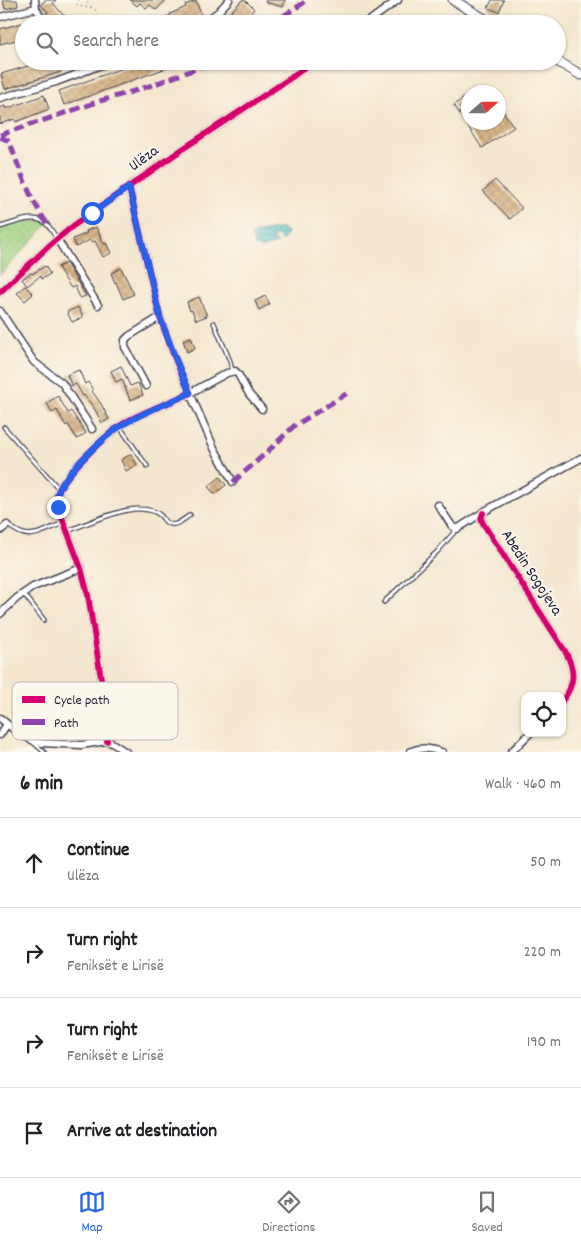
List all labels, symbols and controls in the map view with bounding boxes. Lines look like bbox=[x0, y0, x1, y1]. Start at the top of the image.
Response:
search box bbox=[15, 15, 566, 70]
icon: search bbox=[33, 29, 61, 57]
text: Search here bbox=[73, 29, 159, 56]
north arrow bbox=[461, 85, 506, 130]
street label: Ulëza bbox=[124, 140, 164, 178]
route start bbox=[81, 202, 104, 225]
route end bbox=[47, 496, 70, 519]
street label: Abedin Sogojeva bbox=[495, 526, 568, 621]
legend bbox=[12, 682, 178, 740]
text: Cycle path bbox=[54, 691, 110, 711]
map controls bbox=[521, 692, 566, 737]
button: locate bbox=[521, 692, 566, 737]
text: Path bbox=[54, 714, 79, 734]
text: 6 min bbox=[20, 770, 63, 800]
text: Walk · 460 m bbox=[485, 773, 561, 796]
text: Continue bbox=[67, 838, 129, 865]
icon: ahead bbox=[20, 849, 48, 877]
text: 50 m bbox=[530, 851, 561, 874]
text: Ulëza bbox=[67, 865, 99, 888]
text: Turn right bbox=[67, 928, 138, 955]
icon: right bbox=[20, 939, 48, 967]
text: 220 m bbox=[524, 941, 561, 964]
text: Feniksët e Lirisë bbox=[67, 955, 164, 978]
text: Turn right bbox=[67, 1018, 138, 1045]
icon: right bbox=[20, 1029, 48, 1057]
text: 190 m bbox=[527, 1031, 561, 1054]
text: Feniksët e Lirisë bbox=[67, 1045, 164, 1068]
icon: arrive bbox=[20, 1119, 48, 1147]
text: Arrive at destination bbox=[67, 1119, 217, 1146]
tab: Map bbox=[78, 1188, 106, 1238]
tab: Directions bbox=[262, 1188, 315, 1238]
tab: Saved bbox=[472, 1188, 503, 1238]

